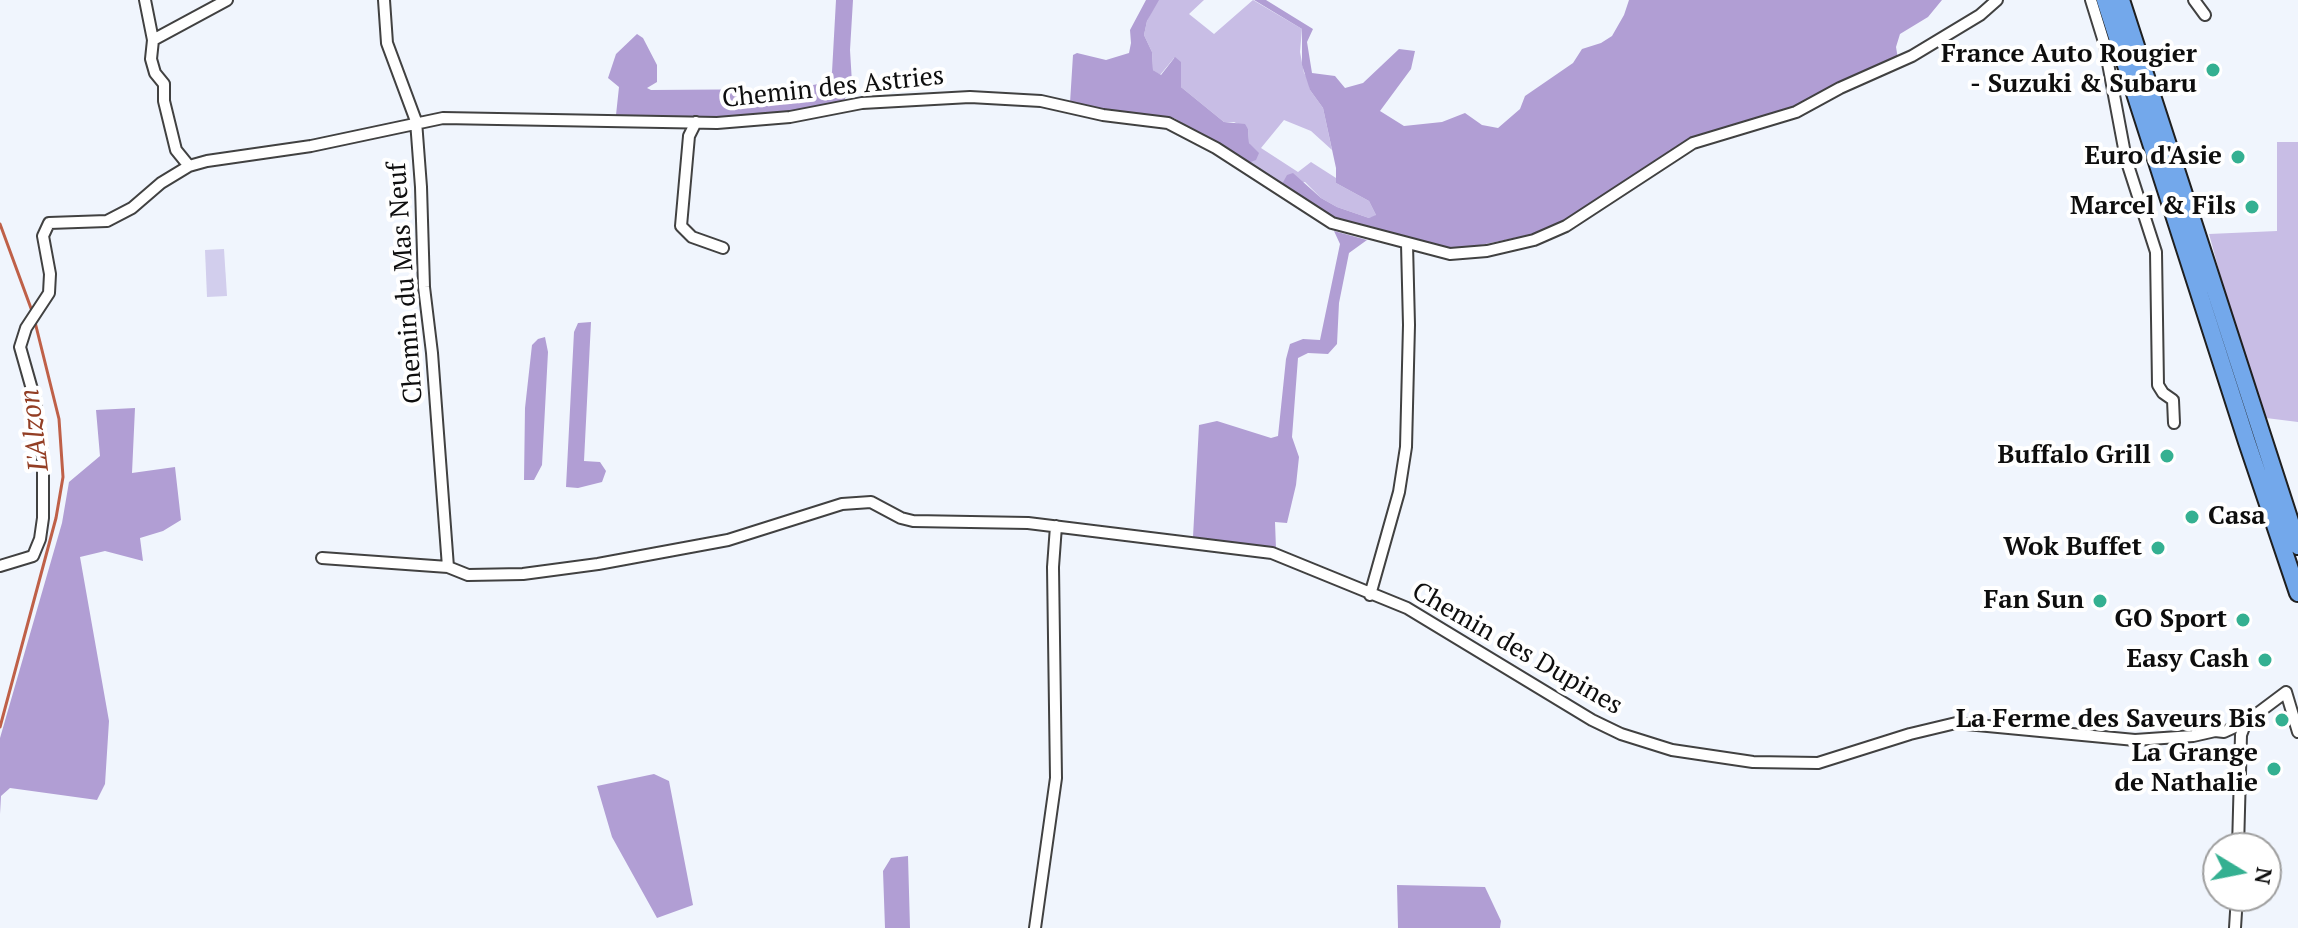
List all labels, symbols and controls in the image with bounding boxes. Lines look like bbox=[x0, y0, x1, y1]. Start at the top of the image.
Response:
place label: France Auto Rougier - Suzuki & Subaru bbox=[1941, 39, 2197, 100]
street label: Chemin des Astries bbox=[720, 61, 946, 115]
marker: France Auto Rougier - Suzuki & Subaru bbox=[2204, 61, 2222, 79]
place label: Euro d'Asie bbox=[2085, 141, 2222, 173]
marker: Euro d'Asie bbox=[2229, 148, 2247, 166]
street label: Chemin du Mas Neuf bbox=[382, 161, 430, 405]
place label: Marcel & Fils bbox=[2070, 191, 2236, 223]
marker: Marcel & Fils bbox=[2243, 198, 2261, 216]
water label: L'Alzon bbox=[13, 387, 57, 473]
place label: Buffalo Grill bbox=[1998, 440, 2151, 472]
marker: Buffalo Grill bbox=[2158, 447, 2176, 465]
place label: Casa bbox=[2208, 501, 2266, 533]
marker: Casa bbox=[2183, 508, 2201, 526]
place label: Wok Buffet bbox=[2003, 532, 2142, 564]
marker: Wok Buffet bbox=[2149, 539, 2167, 557]
street label: Chemin des Dupines bbox=[1406, 576, 1628, 722]
place label: Fan Sun bbox=[1983, 585, 2084, 617]
marker: Fan Sun bbox=[2091, 592, 2109, 610]
place label: GO Sport bbox=[2115, 604, 2227, 636]
marker: GO Sport bbox=[2234, 611, 2252, 629]
place label: Easy Cash bbox=[2126, 644, 2249, 676]
marker: Easy Cash bbox=[2256, 651, 2274, 669]
place label: La Ferme des Saveurs Bis bbox=[1956, 704, 2266, 736]
marker: La Ferme des Saveurs Bis bbox=[2273, 711, 2291, 729]
place label: La Grange de Nathalie bbox=[2115, 738, 2258, 800]
marker: La Grange de Nathalie bbox=[2265, 760, 2283, 778]
north arrow bbox=[2202, 832, 2282, 912]
text: N bbox=[2248, 865, 2280, 887]

